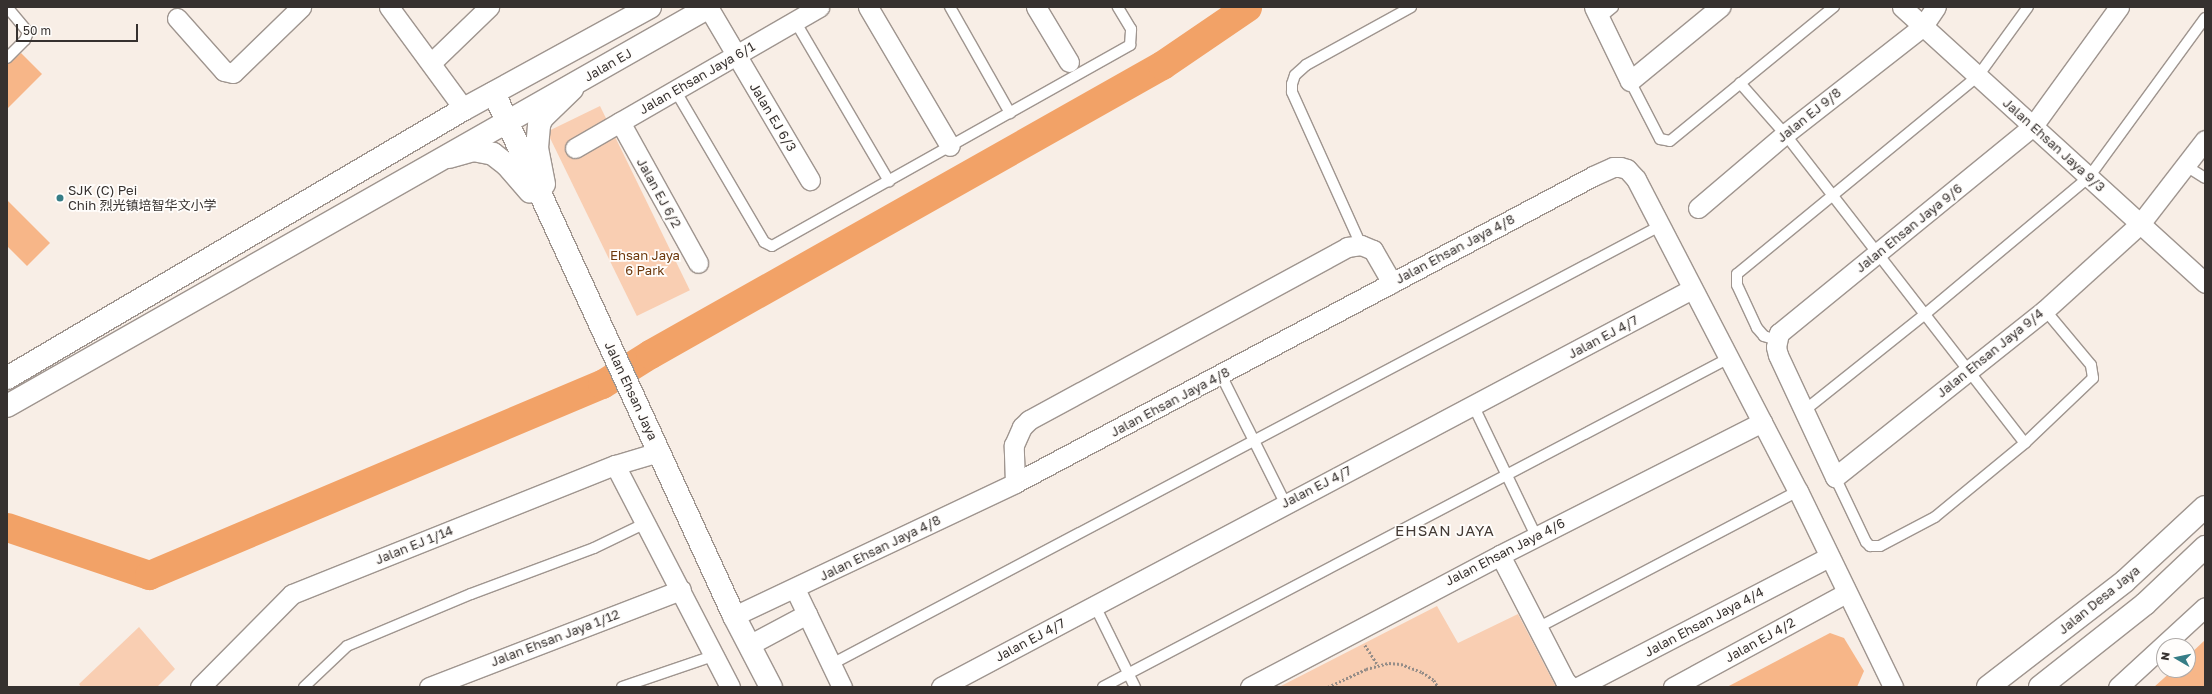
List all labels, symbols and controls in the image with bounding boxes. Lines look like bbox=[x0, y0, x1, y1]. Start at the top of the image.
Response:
scale bar bbox=[18, 16, 140, 42]
text: 50 m bbox=[23, 23, 51, 38]
street label: Jalan Ehsan Jaya 6/1 bbox=[636, 39, 758, 117]
street label: Jalan EJ bbox=[581, 45, 635, 85]
street label: Jalan EJ 6/3 bbox=[746, 80, 800, 154]
street label: Jalan EJ 9/8 bbox=[1774, 84, 1844, 146]
street label: Jalan Ehsan Jaya 9/3 bbox=[2000, 95, 2108, 195]
street label: Jalan EJ 6/2 bbox=[633, 155, 685, 231]
street label: Jalan Ehsan Jaya 9/6 bbox=[1853, 180, 1965, 276]
place label: SJK (C) Pei Chih 烈光镇培智华文小学 bbox=[68, 183, 217, 214]
marker: SJK (C) Pei Chih 烈光镇培智华文小学 bbox=[55, 193, 65, 203]
street label: Jalan Ehsan Jaya 4/8 bbox=[1393, 211, 1517, 287]
park label: Ehsan Jaya 6 Park bbox=[610, 248, 680, 279]
street label: Jalan Ehsan Jaya 9/4 bbox=[1934, 305, 2046, 401]
street label: Jalan EJ 4/7 bbox=[1565, 312, 1641, 362]
street label: Jalan Ehsan Jaya bbox=[601, 339, 661, 443]
street label: Jalan Ehsan Jaya 4/8 bbox=[1108, 364, 1232, 440]
street label: Jalan EJ 4/7 bbox=[1278, 463, 1354, 511]
street label: Jalan Ehsan Jaya 4/8 bbox=[817, 512, 943, 584]
street label: Jalan Ehsan Jaya 4/6 bbox=[1442, 515, 1568, 589]
street label: Jalan EJ 1/14 bbox=[373, 522, 455, 568]
district label: EHSAN JAYA bbox=[1395, 522, 1495, 540]
street label: Jalan Desa Jaya bbox=[2055, 562, 2143, 638]
street label: Jalan Ehsan Jaya 4/4 bbox=[1642, 584, 1766, 660]
street label: Jalan Ehsan Jaya 1/12 bbox=[488, 606, 622, 670]
street label: Jalan EJ 4/2 bbox=[1722, 614, 1798, 666]
street label: Jalan EJ 4/7 bbox=[992, 615, 1068, 665]
north arrow bbox=[2156, 638, 2196, 678]
text: N bbox=[2158, 651, 2172, 661]

